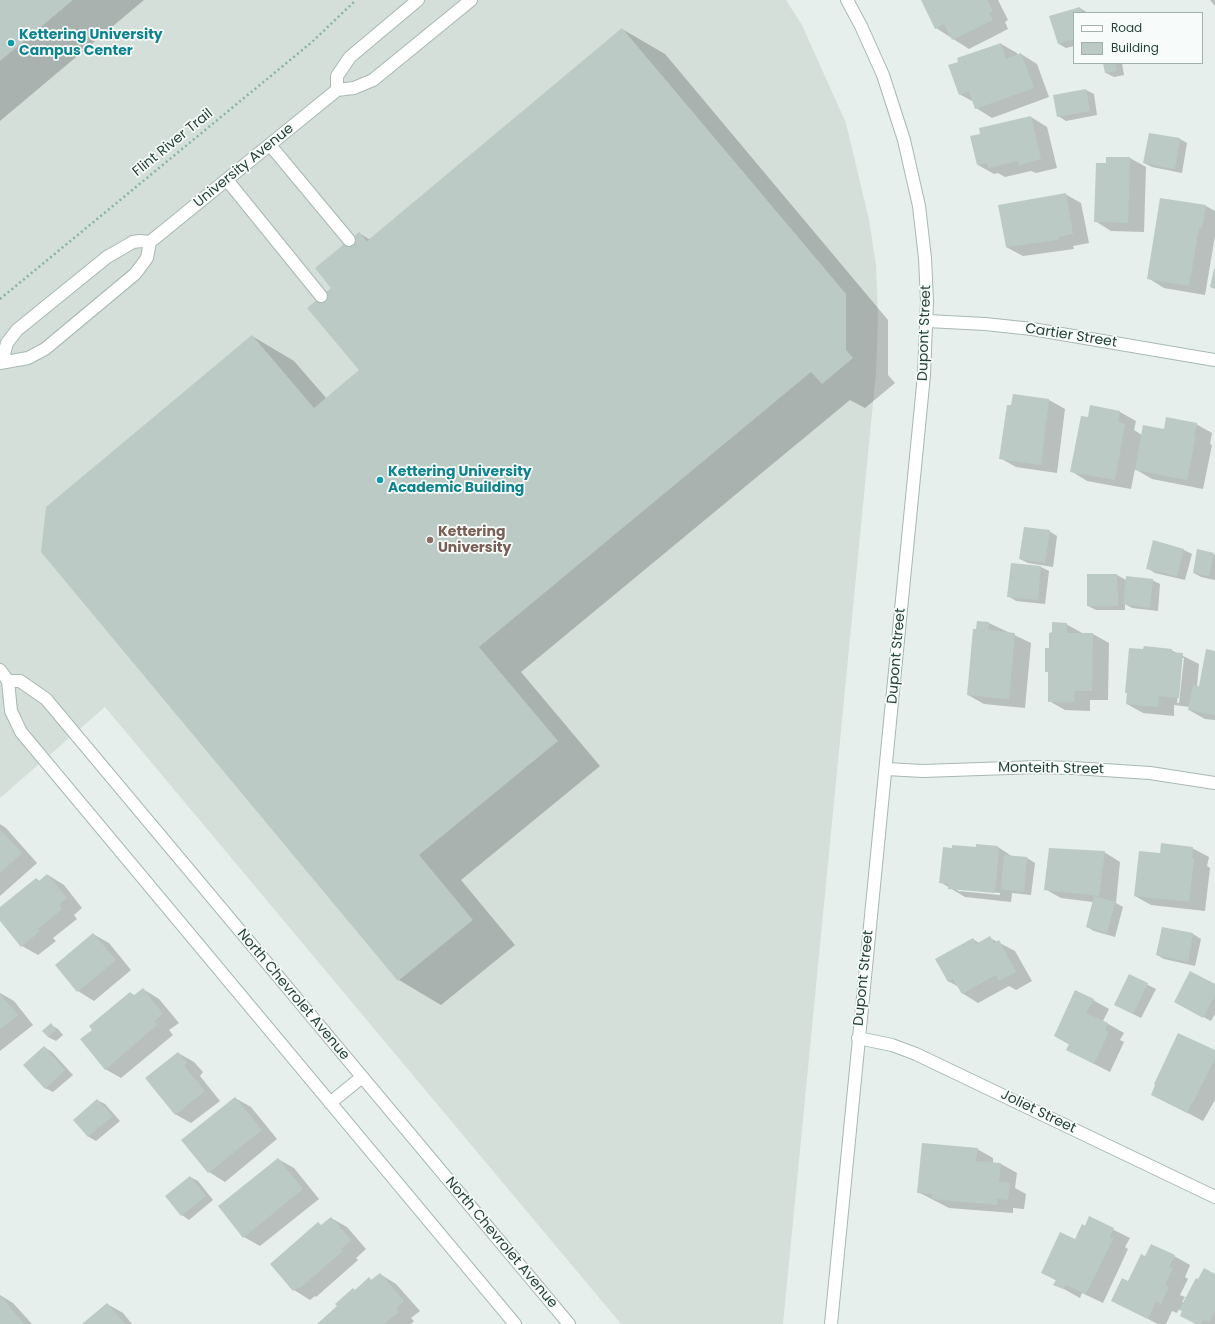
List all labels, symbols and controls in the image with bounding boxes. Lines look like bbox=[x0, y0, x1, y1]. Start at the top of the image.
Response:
legend bbox=[1073, 12, 1203, 64]
text: Road bbox=[1111, 19, 1142, 36]
place label: Kettering University Campus Center bbox=[19, 27, 163, 60]
marker: Kettering University Campus Center bbox=[6, 38, 16, 48]
text: Building bbox=[1111, 39, 1159, 56]
street label: Flint River Trail bbox=[130, 106, 216, 180]
street label: University Avenue bbox=[191, 121, 297, 211]
street label: Dupont Street bbox=[915, 285, 935, 381]
street label: Cartier Street bbox=[1024, 320, 1118, 352]
place label: Kettering University Academic Building bbox=[388, 464, 532, 496]
marker: Kettering University Academic Building bbox=[375, 475, 385, 485]
place label: Kettering University bbox=[438, 524, 511, 556]
marker: Kettering University bbox=[425, 535, 435, 545]
street label: Dupont Street bbox=[884, 607, 910, 705]
street label: Monteith Street bbox=[998, 760, 1104, 778]
street label: North Chevrolet Avenue bbox=[233, 926, 353, 1064]
street label: Dupont Street bbox=[851, 929, 877, 1027]
street label: Joliet Street bbox=[998, 1087, 1078, 1137]
street label: North Chevrolet Avenue bbox=[441, 1174, 561, 1312]

